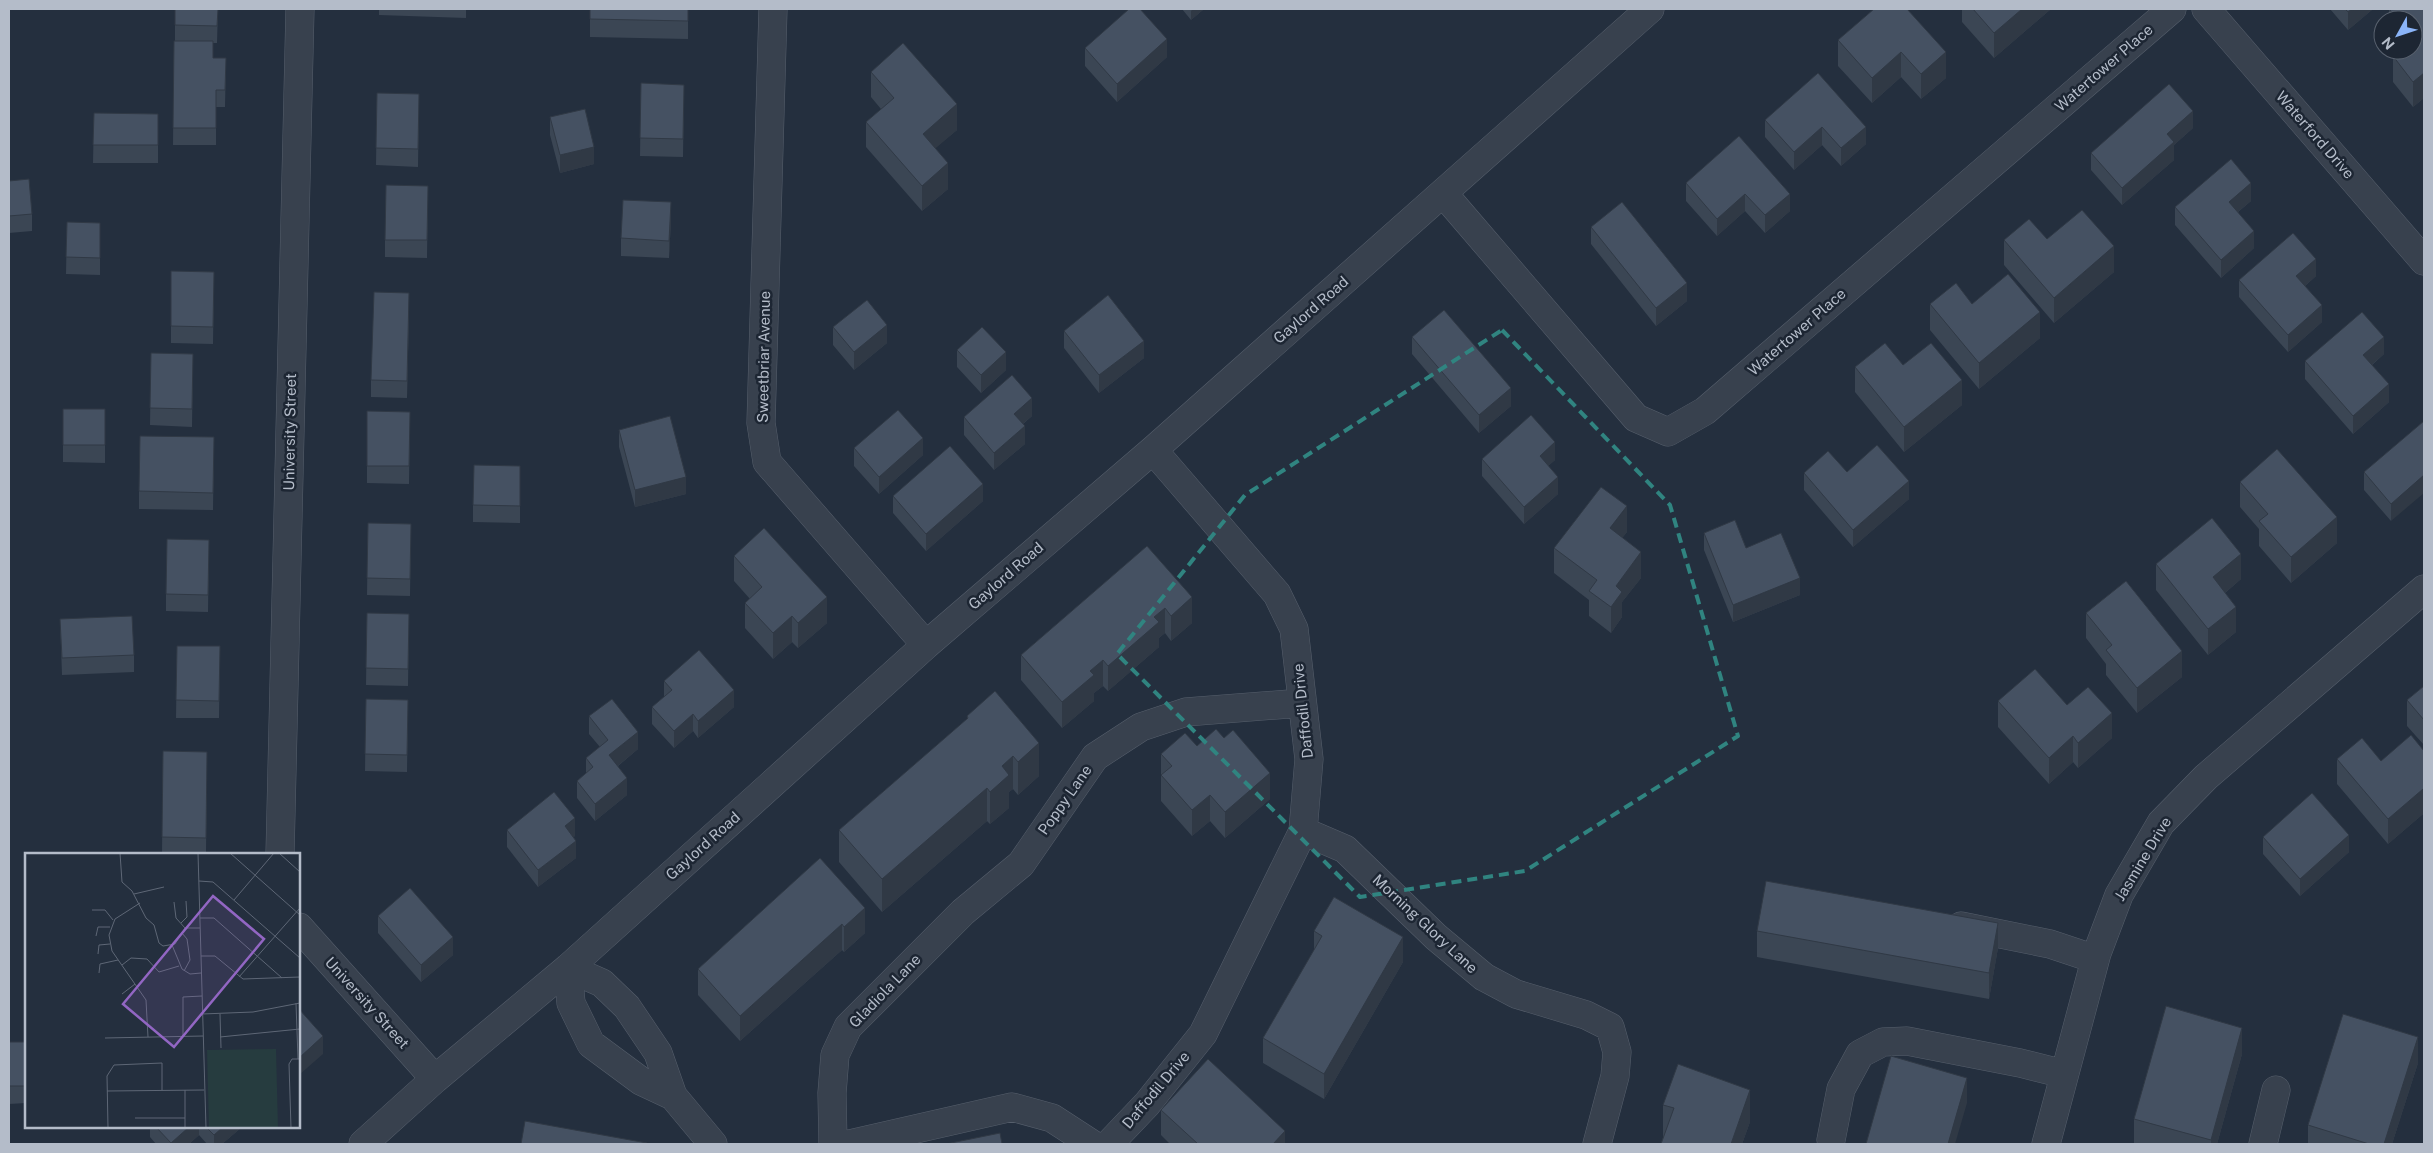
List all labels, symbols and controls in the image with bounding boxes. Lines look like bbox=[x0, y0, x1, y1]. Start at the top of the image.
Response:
north arrow bbox=[2373, 10, 2423, 60]
street label: Watertower Place bbox=[2051, 21, 2156, 115]
text: N bbox=[2378, 34, 2398, 53]
street label: Waterford Drive bbox=[2273, 87, 2358, 182]
street label: Gaylord Road bbox=[1270, 273, 1352, 347]
street label: Watertower Place bbox=[1744, 285, 1849, 379]
street label: Sweetbriar Avenue bbox=[754, 291, 773, 423]
street label: University Street bbox=[280, 373, 299, 491]
street label: Gaylord Road bbox=[965, 539, 1047, 613]
street label: Daffodil Drive bbox=[1289, 663, 1316, 759]
street label: Poppy Lane bbox=[1034, 762, 1095, 838]
street label: Gaylord Road bbox=[662, 808, 743, 883]
street label: Jasmine Drive bbox=[2111, 814, 2174, 904]
inset map bbox=[25, 853, 300, 1128]
street label: Morning Glory Lane bbox=[1370, 871, 1481, 977]
street label: Gladiola Lane bbox=[845, 950, 924, 1031]
street label: University Street bbox=[322, 953, 413, 1052]
street label: Daffodil Drive bbox=[1118, 1048, 1193, 1132]

